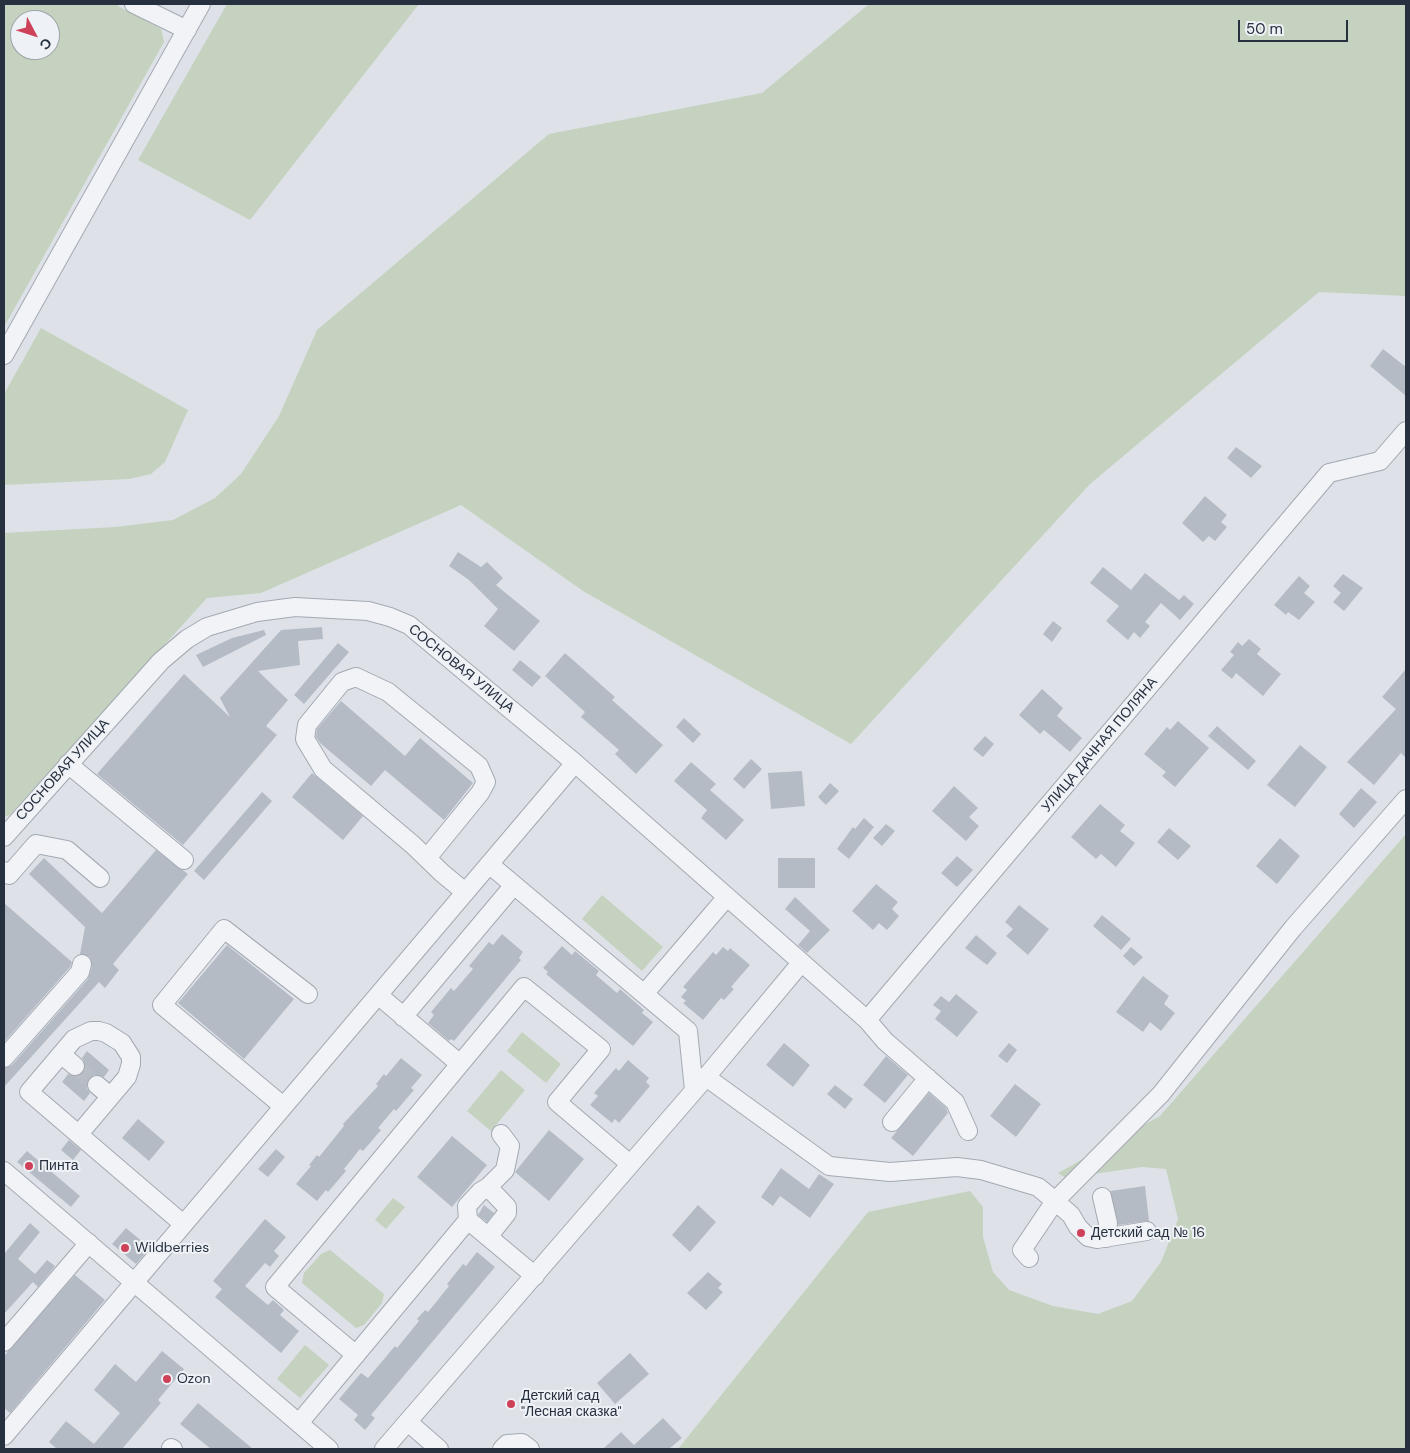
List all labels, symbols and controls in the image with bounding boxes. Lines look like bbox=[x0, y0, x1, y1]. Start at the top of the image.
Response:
north arrow bbox=[10, 10, 60, 60]
scale bar bbox=[1240, 10, 1350, 42]
text: 50 m bbox=[1246, 19, 1283, 39]
text: С bbox=[36, 34, 56, 54]
street label: СОСНОВАЯ УЛИЦА bbox=[405, 621, 517, 717]
street label: УЛИЦА ДАЧНАЯ ПОЛЯНА bbox=[1039, 674, 1161, 816]
street label: СОСНОВАЯ УЛИЦА bbox=[13, 716, 113, 824]
place label: Пинта bbox=[39, 1158, 79, 1174]
marker: Пинта bbox=[23, 1160, 35, 1172]
place label: Детский сад № 16 bbox=[1091, 1225, 1205, 1241]
marker: Детский сад № 16 bbox=[1075, 1227, 1087, 1239]
place label: Wildberries bbox=[135, 1240, 209, 1256]
marker: Wildberries bbox=[119, 1242, 131, 1254]
place label: Ozon bbox=[177, 1371, 211, 1387]
marker: Ozon bbox=[161, 1373, 173, 1385]
place label: Детский сад "Лесная сказка" bbox=[521, 1388, 622, 1420]
marker: Детский сад "Лесная сказка" bbox=[505, 1398, 517, 1410]

